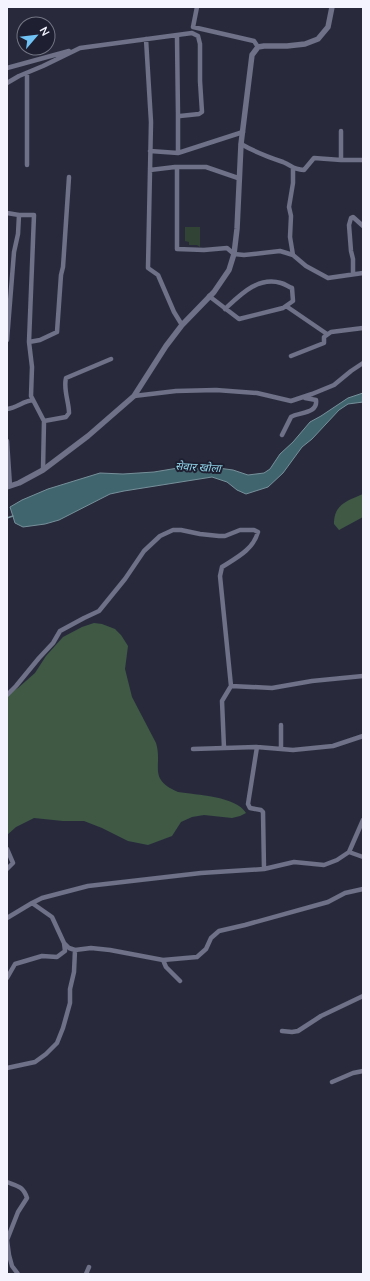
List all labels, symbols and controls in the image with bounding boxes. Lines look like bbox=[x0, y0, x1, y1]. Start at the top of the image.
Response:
north arrow bbox=[16, 16, 56, 56]
text: N bbox=[36, 24, 53, 39]
water label: सेवार खोला bbox=[175, 459, 223, 476]

